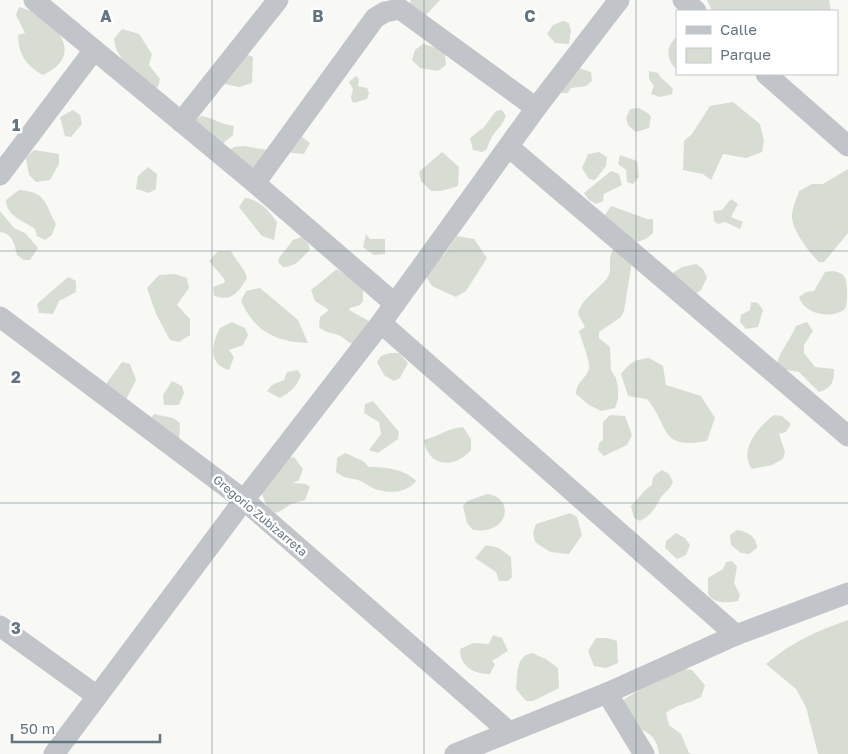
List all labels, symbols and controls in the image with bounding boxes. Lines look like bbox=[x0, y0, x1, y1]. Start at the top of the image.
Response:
text: A bbox=[100, 6, 112, 26]
text: B bbox=[312, 6, 324, 26]
text: C bbox=[524, 6, 536, 26]
legend bbox=[676, 10, 838, 75]
text: Calle bbox=[720, 20, 757, 38]
text: Parque bbox=[720, 45, 771, 63]
text: 1 bbox=[12, 115, 20, 135]
text: 2 bbox=[11, 367, 21, 387]
street label: Gregorio Zubizarreta bbox=[210, 472, 310, 559]
text: 3 bbox=[11, 618, 21, 638]
scale bar bbox=[12, 712, 160, 744]
text: 50 m bbox=[20, 719, 55, 737]

